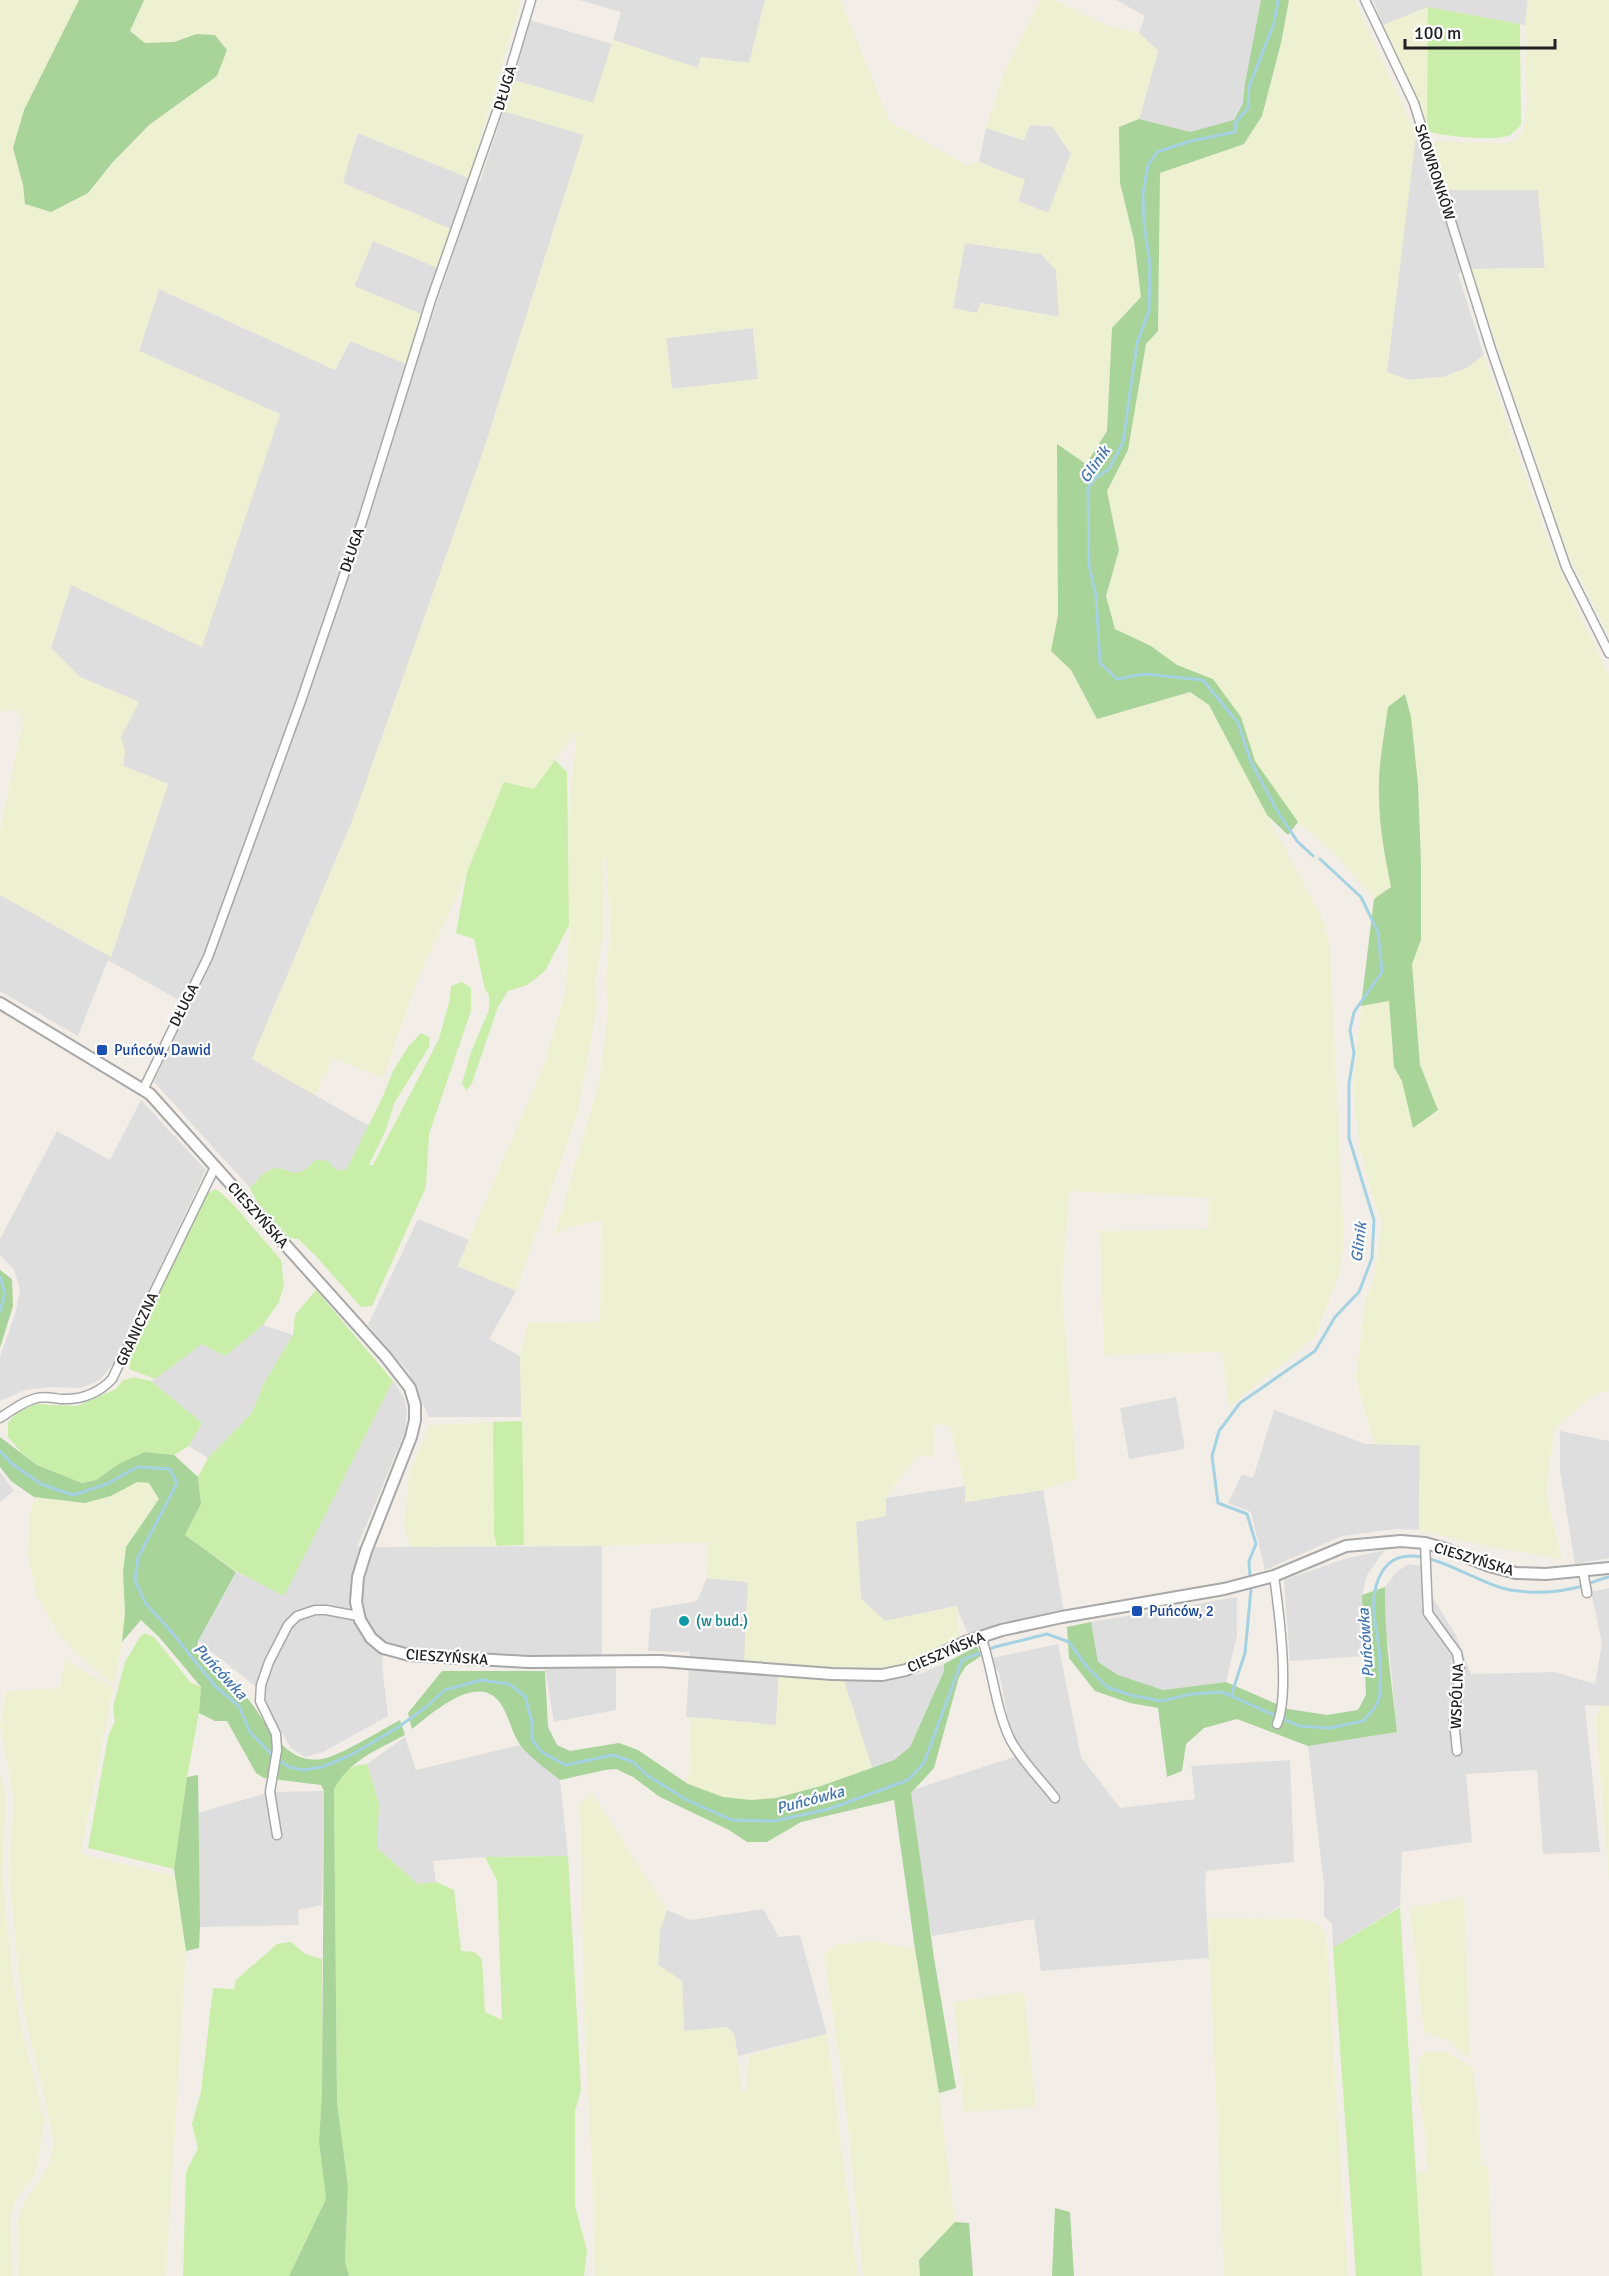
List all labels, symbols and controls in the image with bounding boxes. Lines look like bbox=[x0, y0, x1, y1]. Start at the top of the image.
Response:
scale bar bbox=[1405, 12, 1555, 50]
text: 100 m bbox=[1414, 22, 1461, 44]
street label: DŁUGA bbox=[490, 63, 520, 113]
street label: SKOWRONKÓW bbox=[1411, 121, 1460, 223]
water label: Glinik bbox=[1075, 441, 1116, 487]
street label: DŁUGA bbox=[336, 525, 368, 575]
street label: DŁUGA bbox=[166, 980, 202, 1030]
place label: Puńców, Dawid bbox=[114, 1041, 211, 1059]
marker: Puńców, Dawid bbox=[95, 1043, 109, 1057]
street label: CIESZYŃSKA bbox=[224, 1178, 293, 1252]
water label: Glinik bbox=[1347, 1219, 1372, 1263]
street label: GRANICZNA bbox=[112, 1289, 162, 1369]
street label: CIESZYŃSKA bbox=[1432, 1537, 1516, 1580]
place label: Puńców, 2 bbox=[1149, 1602, 1214, 1620]
marker: Puńców, 2 bbox=[1130, 1604, 1144, 1618]
water label: Puńcówka bbox=[1354, 1607, 1378, 1678]
place label: (w bud.) bbox=[696, 1612, 748, 1630]
marker: (w bud.) bbox=[677, 1614, 691, 1628]
street label: CIESZYŃSKA bbox=[904, 1627, 988, 1676]
water label: Puńcówka bbox=[189, 1639, 252, 1705]
street label: CIESZYŃSKA bbox=[405, 1644, 489, 1669]
street label: WSPÓLNA bbox=[1446, 1663, 1467, 1729]
water label: Puńcówka bbox=[774, 1781, 847, 1819]

